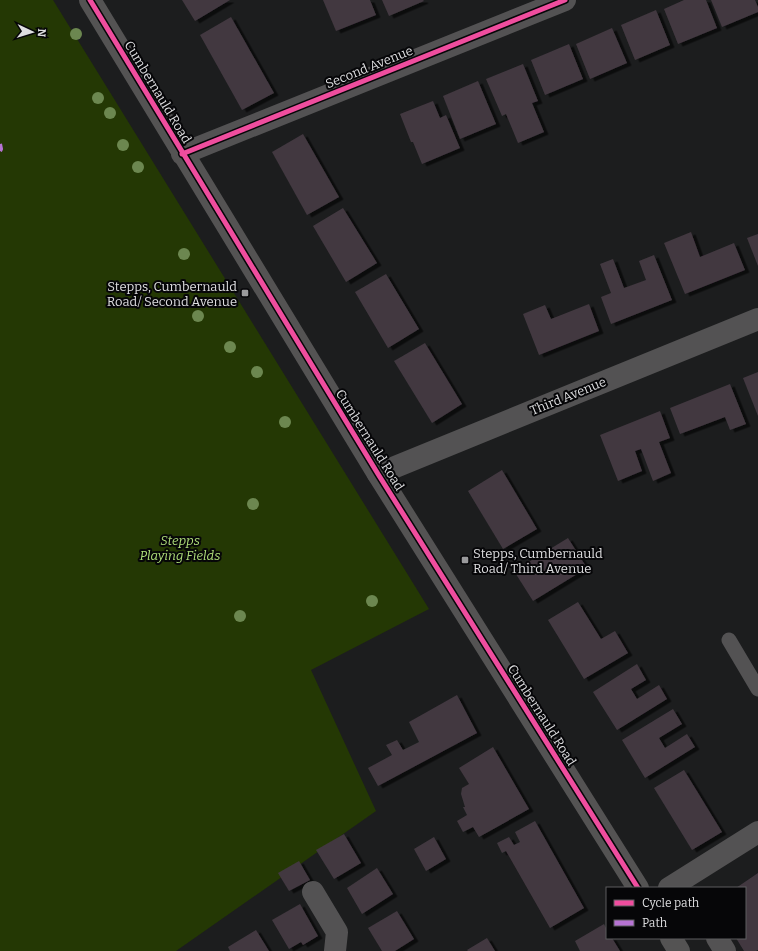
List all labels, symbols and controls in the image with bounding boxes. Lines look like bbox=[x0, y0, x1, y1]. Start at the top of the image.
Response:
north arrow bbox=[12, 12, 52, 52]
text: N bbox=[35, 28, 48, 38]
street label: Cumbernauld Road bbox=[122, 38, 195, 146]
street label: Second Avenue bbox=[323, 43, 415, 91]
place label: Stepps, Cumbernauld Road/ Second Avenue bbox=[107, 279, 237, 309]
marker: Stepps, Cumbernauld Road/ Second Avenue bbox=[240, 288, 250, 298]
street label: Third Avenue bbox=[528, 374, 608, 418]
street label: Cumbernauld Road bbox=[333, 387, 407, 494]
park label: Stepps Playing Fields bbox=[140, 533, 220, 563]
place label: Stepps, Cumbernauld Road/ Third Avenue bbox=[473, 546, 603, 576]
marker: Stepps, Cumbernauld Road/ Third Avenue bbox=[460, 555, 470, 565]
street label: Cumbernauld Road bbox=[505, 662, 579, 769]
legend bbox=[606, 887, 746, 939]
text: Cycle path bbox=[642, 896, 700, 910]
text: Path bbox=[642, 916, 668, 930]

